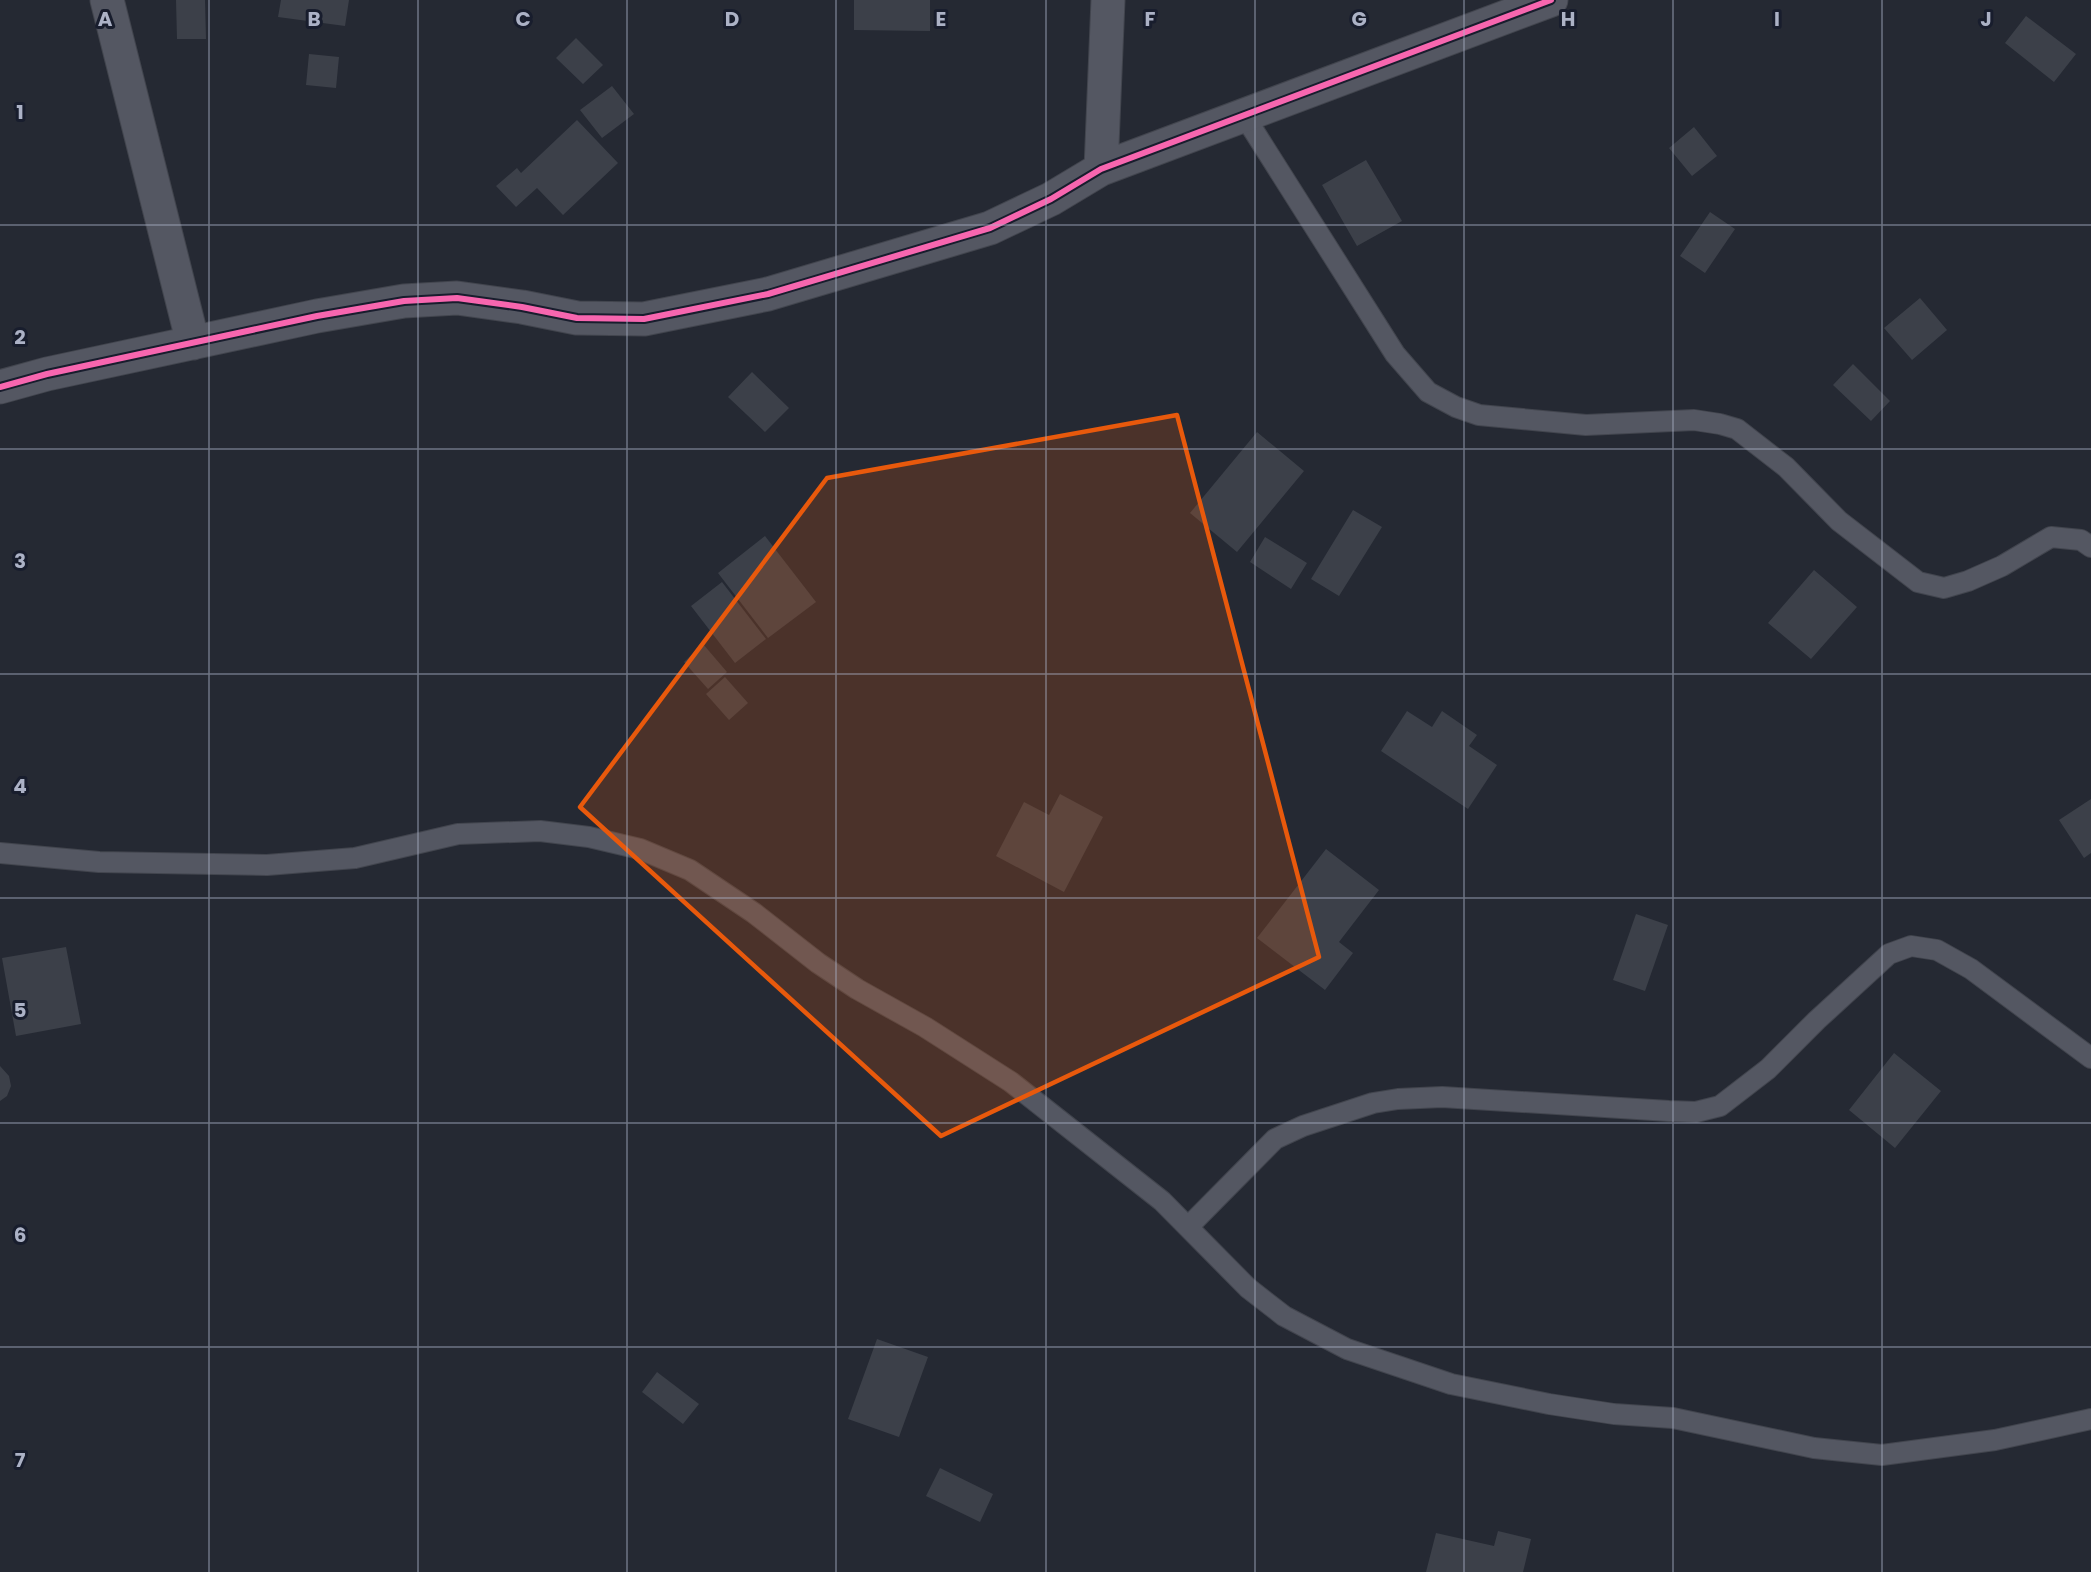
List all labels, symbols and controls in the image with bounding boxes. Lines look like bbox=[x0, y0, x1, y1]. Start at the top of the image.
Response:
text: A bbox=[98, 5, 113, 33]
text: B bbox=[307, 5, 321, 33]
text: C bbox=[515, 5, 531, 33]
text: D bbox=[725, 5, 739, 33]
text: E bbox=[936, 5, 946, 33]
text: F bbox=[1145, 5, 1156, 33]
text: G bbox=[1351, 5, 1367, 33]
text: H bbox=[1561, 5, 1575, 33]
text: I bbox=[1774, 5, 1780, 33]
text: J bbox=[1980, 5, 1992, 33]
text: 1 bbox=[16, 98, 24, 126]
text: 2 bbox=[14, 323, 26, 351]
text: 3 bbox=[14, 547, 26, 575]
text: 4 bbox=[13, 772, 27, 800]
text: 5 bbox=[14, 996, 27, 1024]
text: 6 bbox=[14, 1221, 26, 1249]
text: 7 bbox=[15, 1446, 26, 1474]

